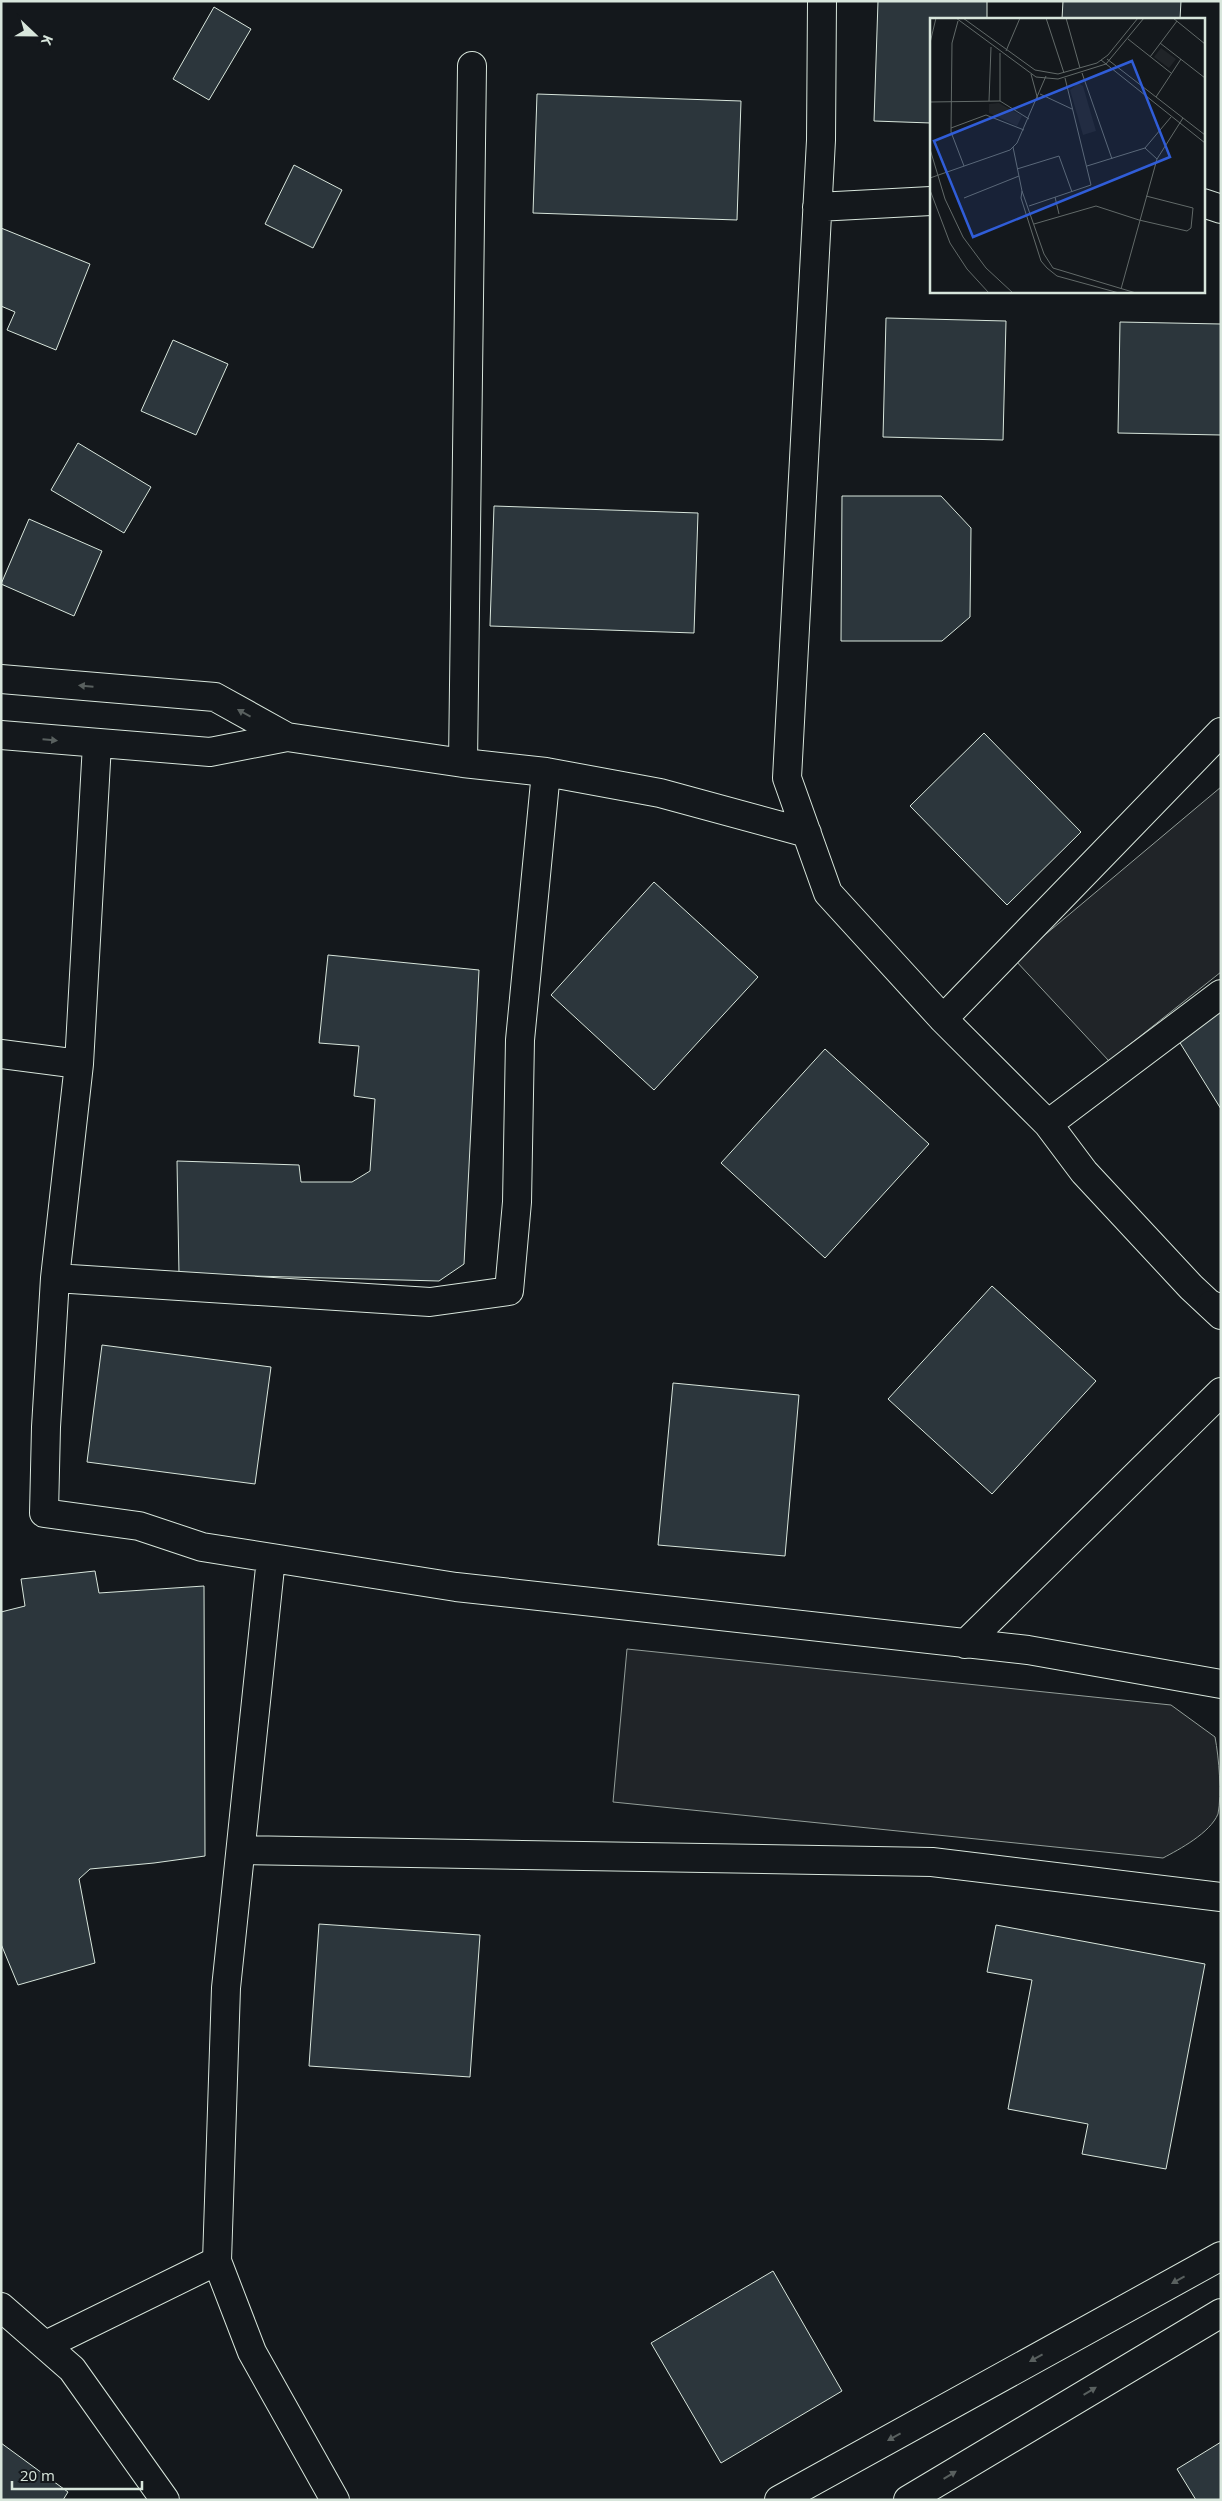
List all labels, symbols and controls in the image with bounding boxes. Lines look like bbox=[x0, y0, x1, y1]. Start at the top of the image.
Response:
north arrow bbox=[10, 10, 60, 60]
inset map bbox=[930, 18, 1204, 292]
text: K bbox=[37, 32, 58, 49]
one-way arrow bbox=[78, 682, 94, 690]
one-way arrow bbox=[237, 709, 251, 717]
one-way arrow bbox=[42, 736, 58, 744]
one-way arrow bbox=[1171, 2275, 1185, 2284]
one-way arrow bbox=[1028, 2354, 1043, 2362]
one-way arrow bbox=[1083, 2387, 1096, 2396]
one-way arrow bbox=[887, 2432, 900, 2441]
scale bar bbox=[12, 2458, 142, 2490]
text: 20 m bbox=[20, 2465, 55, 2485]
one-way arrow bbox=[944, 2470, 957, 2479]

